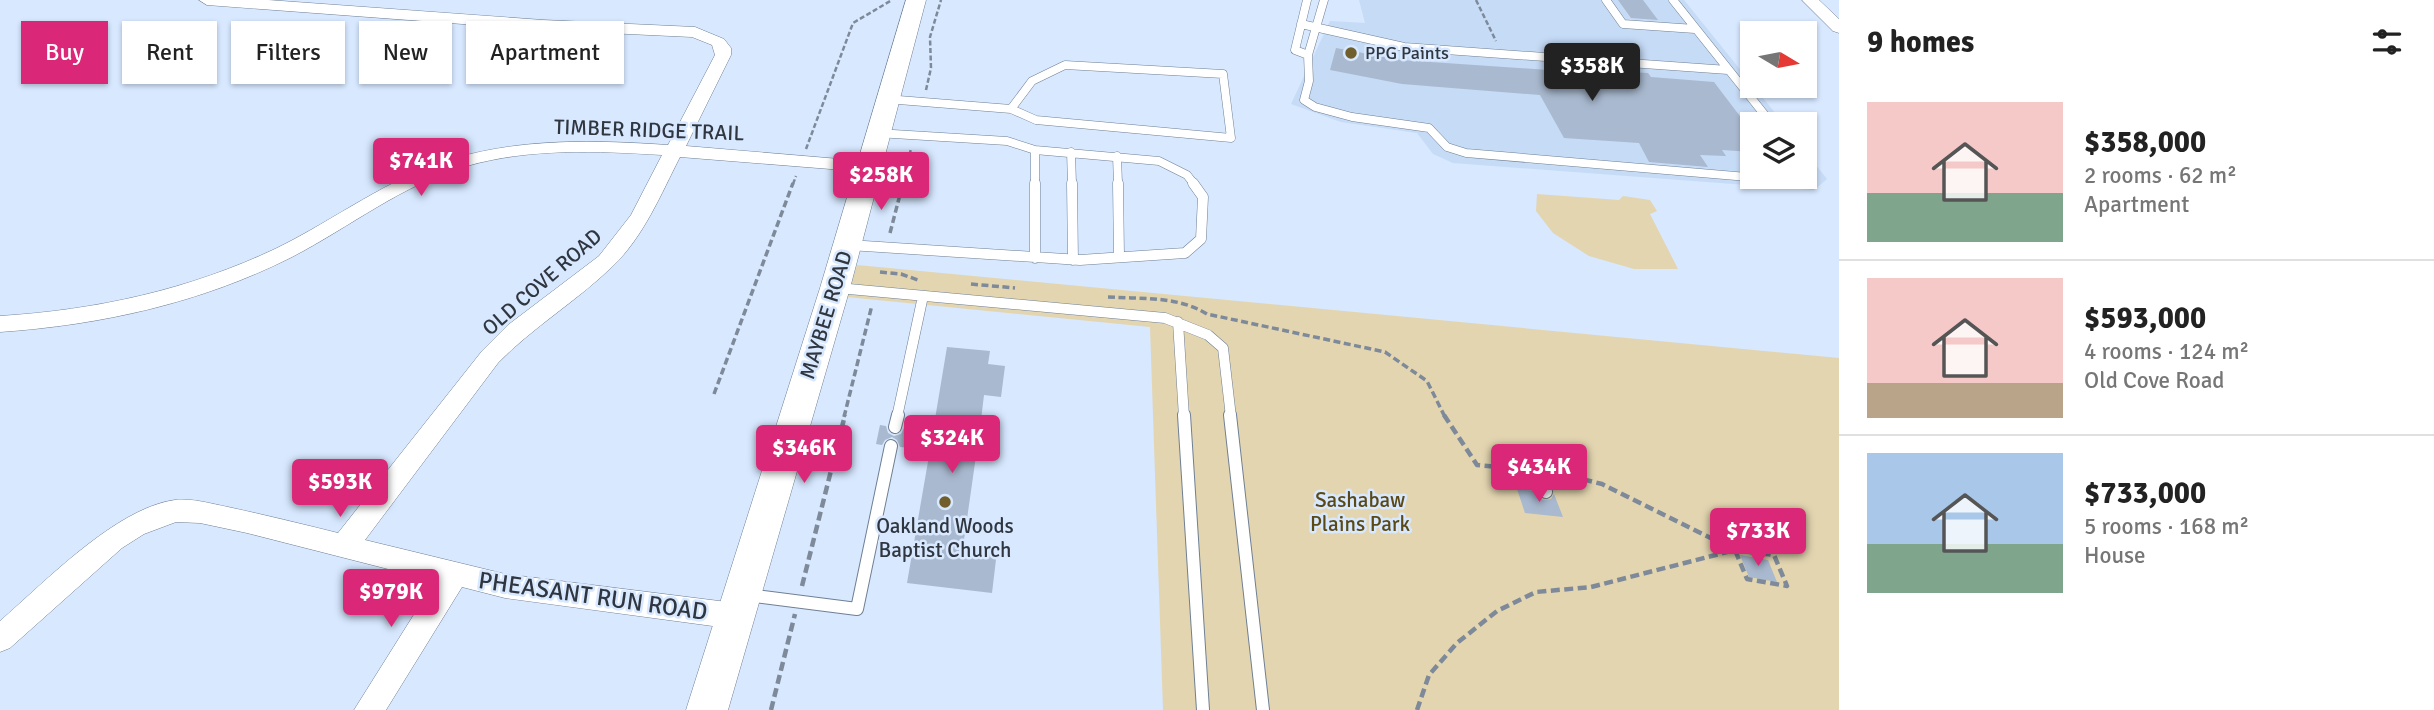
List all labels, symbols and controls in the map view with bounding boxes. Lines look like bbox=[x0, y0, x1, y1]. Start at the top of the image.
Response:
chip: Buy bbox=[21, 21, 108, 84]
chip: Rent bbox=[122, 21, 217, 84]
chip: Filters bbox=[231, 21, 345, 84]
chip: New bbox=[359, 21, 452, 84]
chip: Apartment bbox=[466, 21, 624, 84]
north arrow bbox=[1740, 21, 1816, 98]
map controls bbox=[1740, 21, 1817, 189]
icon: filters bbox=[2368, 23, 2406, 61]
text: 9 homes bbox=[1867, 24, 1974, 61]
place label: PPG Paints bbox=[1365, 42, 1449, 64]
pin: $358K bbox=[1543, 43, 1641, 103]
marker: PPG Paints bbox=[1343, 45, 1359, 61]
text: $358K bbox=[1560, 51, 1624, 80]
button: layers bbox=[1740, 112, 1817, 189]
street label: TIMBER RIDGE TRAIL bbox=[553, 114, 745, 146]
text: $358,000 bbox=[2084, 124, 2206, 161]
icon: home bbox=[1923, 130, 2007, 214]
pin: $741K bbox=[372, 138, 470, 198]
text: $741K bbox=[389, 146, 453, 175]
pin: $258K bbox=[832, 152, 930, 212]
text: $258K bbox=[849, 160, 913, 189]
text: 2 rooms · 62 m² bbox=[2084, 161, 2237, 190]
text: Apartment bbox=[2084, 190, 2189, 219]
street label: OLD COVE ROAD bbox=[477, 223, 607, 341]
street label: MAYBEE ROAD bbox=[794, 248, 858, 382]
text: $593,000 bbox=[2084, 300, 2206, 337]
icon: home bbox=[1923, 306, 2007, 390]
text: 4 rooms · 124 m² bbox=[2084, 337, 2249, 366]
text: Old Cove Road bbox=[2084, 366, 2224, 395]
pin: $324K bbox=[903, 416, 1001, 475]
text: $324K bbox=[920, 423, 984, 452]
pin: $346K bbox=[755, 426, 853, 485]
text: $346K bbox=[772, 433, 836, 462]
pin: $434K bbox=[1490, 444, 1588, 504]
text: $434K bbox=[1507, 452, 1571, 481]
pin: $593K bbox=[291, 460, 389, 519]
text: $593K bbox=[308, 467, 372, 496]
text: $733,000 bbox=[2084, 475, 2206, 512]
icon: home bbox=[1923, 481, 2007, 565]
park label: Sashabaw Plains Park bbox=[1310, 487, 1411, 537]
marker: Oakland Woods Baptist Church bbox=[937, 494, 953, 510]
pin: $733K bbox=[1709, 508, 1807, 568]
text: 5 rooms · 168 m² bbox=[2084, 512, 2249, 541]
place label: Oakland Woods Baptist Church bbox=[876, 513, 1014, 563]
text: $733K bbox=[1726, 516, 1790, 545]
text: House bbox=[2084, 541, 2146, 570]
street label: PHEASANT RUN ROAD bbox=[477, 565, 709, 627]
pin: $979K bbox=[342, 570, 440, 629]
text: $979K bbox=[359, 577, 423, 606]

